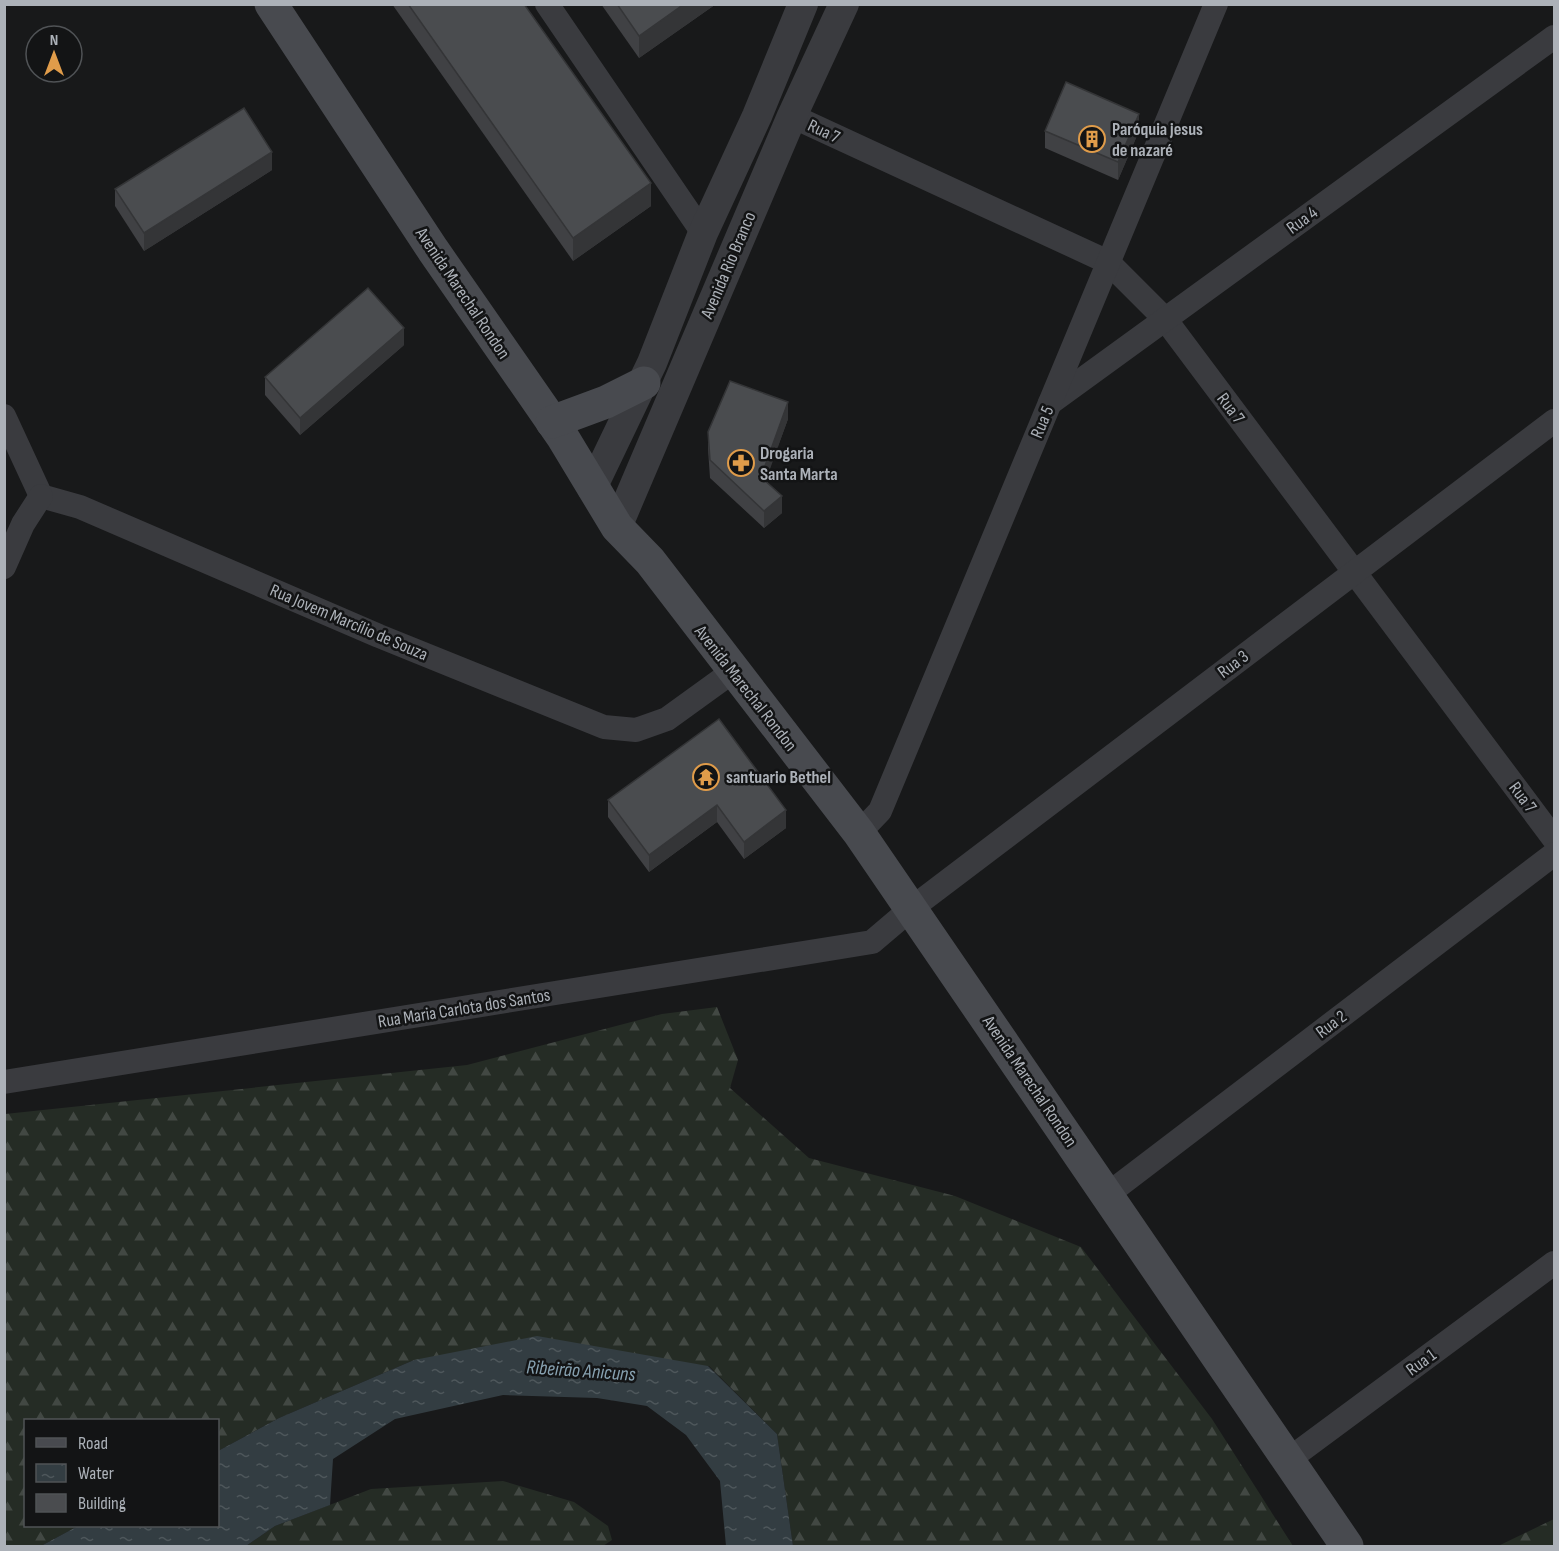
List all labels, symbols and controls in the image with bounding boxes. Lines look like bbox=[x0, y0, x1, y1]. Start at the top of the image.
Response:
north arrow bbox=[24, 24, 84, 84]
text: N bbox=[50, 31, 58, 50]
street label: Rua 7 bbox=[804, 115, 844, 148]
place label: Paróquia jesus de nazaré bbox=[1112, 119, 1203, 161]
building icon: Paróquia jesus de nazaré bbox=[1077, 124, 1107, 154]
street label: Rua 4 bbox=[1283, 202, 1322, 239]
street label: Avenida Rio Branco bbox=[696, 209, 760, 323]
street label: Avenida Marechal Rondon bbox=[410, 223, 514, 363]
street label: Rua 7 bbox=[1212, 389, 1249, 428]
street label: Rua 5 bbox=[1026, 403, 1059, 441]
place label: Drogaria Santa Marta bbox=[760, 443, 838, 485]
pharmacy icon: Drogaria Santa Marta bbox=[726, 448, 756, 478]
street label: Rua Jovem Marcílio de Souza bbox=[267, 580, 431, 665]
street label: Avenida Marechal Rondon bbox=[689, 621, 801, 755]
street label: Rua 3 bbox=[1214, 646, 1253, 683]
temple icon: santuario Bethel bbox=[691, 762, 721, 792]
place label: santuario Bethel bbox=[726, 767, 831, 788]
street label: Rua 7 bbox=[1504, 778, 1541, 817]
street label: Rua Maria Carlota dos Santos bbox=[376, 985, 552, 1032]
street label: Rua 2 bbox=[1312, 1006, 1351, 1043]
street label: Avenida Marechal Rondon bbox=[977, 1011, 1081, 1151]
street label: Rua 1 bbox=[1402, 1344, 1441, 1380]
water label: Ribeirão Anicuns bbox=[526, 1355, 636, 1387]
legend bbox=[24, 1419, 219, 1527]
text: Road bbox=[78, 1433, 108, 1454]
text: Water bbox=[78, 1463, 114, 1484]
text: Building bbox=[78, 1493, 126, 1514]

